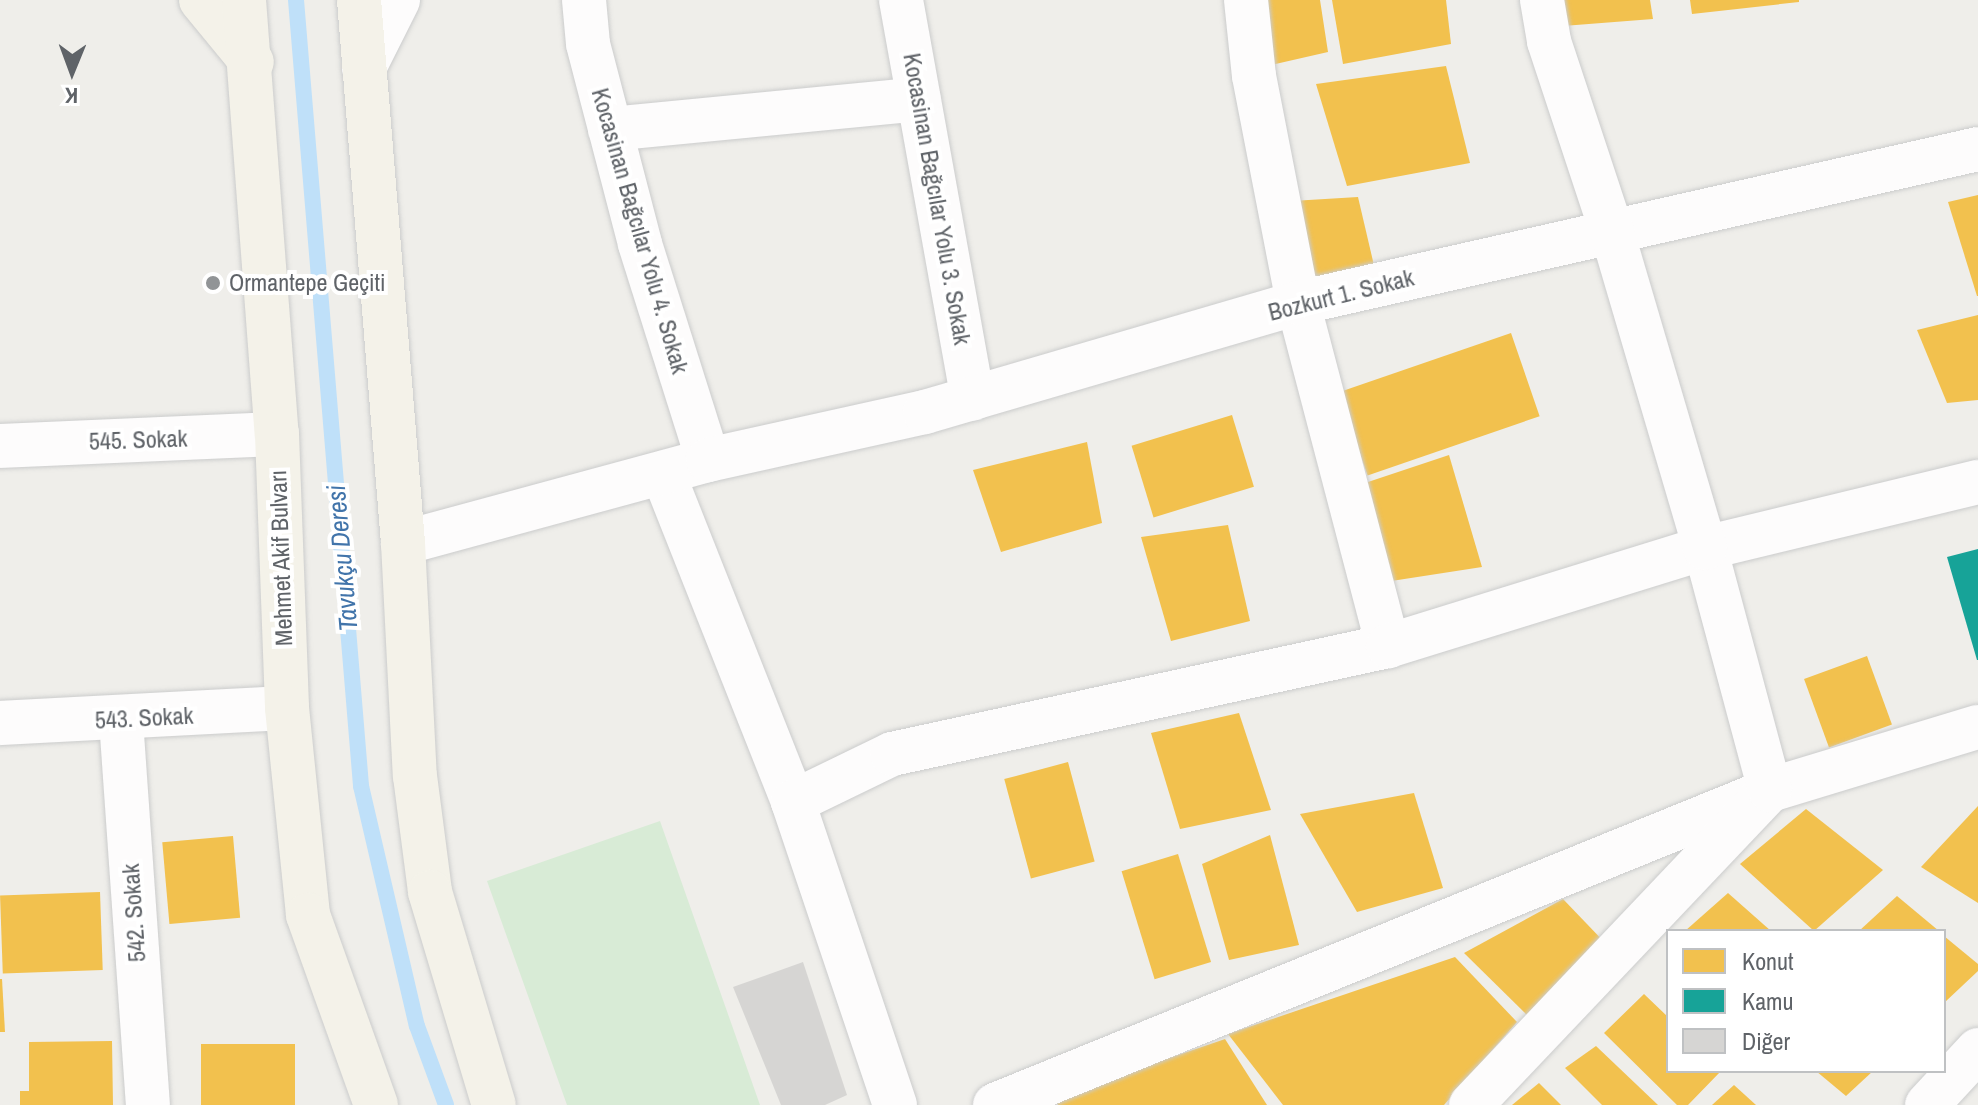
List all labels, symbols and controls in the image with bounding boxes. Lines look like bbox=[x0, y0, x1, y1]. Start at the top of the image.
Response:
north arrow bbox=[32, 32, 112, 112]
street label: Kocasinan Bağcılar Yolu 3. Sokak bbox=[897, 51, 977, 347]
text: K bbox=[65, 81, 78, 111]
street label: Kocasinan Bağcılar Yolu 4. Sokak bbox=[585, 85, 695, 377]
street label: Bozkurt 1. Sokak bbox=[1265, 263, 1417, 327]
place label: Ormantepe Geçiti bbox=[229, 269, 385, 297]
marker: Ormantepe Geçiti bbox=[204, 274, 222, 292]
street label: 545. Sokak bbox=[88, 424, 188, 456]
street label: Mehmet Akif Bulvarı bbox=[264, 469, 298, 647]
water label: Tavukçu Deresi bbox=[320, 484, 364, 632]
street label: 543. Sokak bbox=[94, 701, 194, 735]
street label: 542. Sokak bbox=[116, 863, 152, 963]
legend bbox=[1666, 929, 1946, 1073]
text: Konut bbox=[1742, 945, 1793, 977]
text: Kamu bbox=[1742, 985, 1793, 1017]
text: Diğer bbox=[1742, 1025, 1790, 1057]

